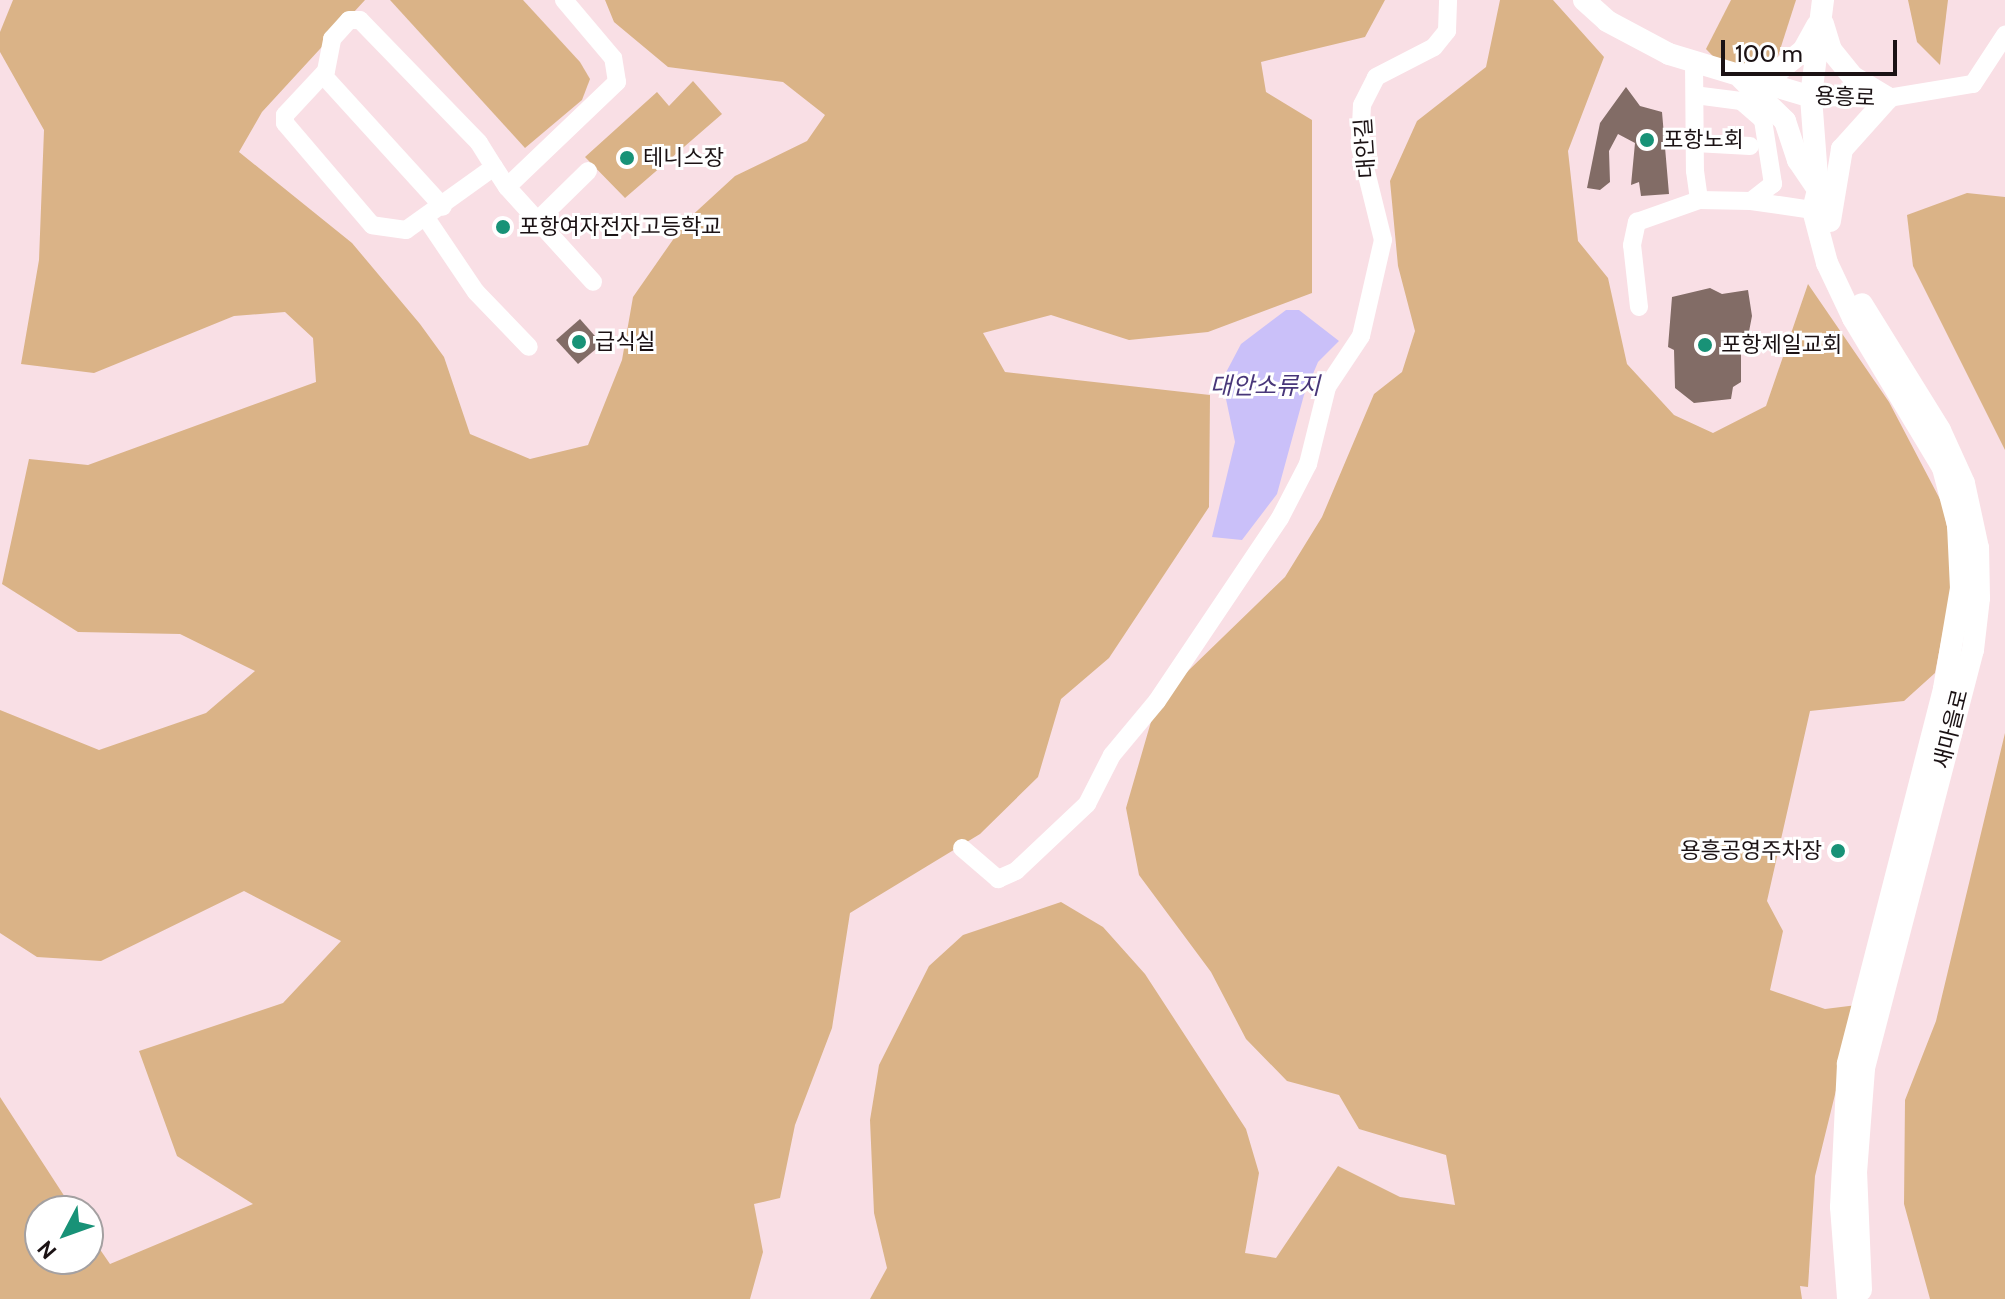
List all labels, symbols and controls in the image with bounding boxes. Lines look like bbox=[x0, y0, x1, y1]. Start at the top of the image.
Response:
scale bar bbox=[1725, 24, 1901, 74]
text: 100 m bbox=[1735, 39, 1803, 68]
street label: 용흥로 bbox=[1814, 83, 1876, 111]
street label: 대안길 bbox=[1350, 117, 1380, 179]
place label: 포항노회 bbox=[1663, 127, 1744, 153]
marker: 포항노회 bbox=[1638, 131, 1656, 149]
place label: 테니스장 bbox=[643, 145, 724, 171]
marker: 테니스장 bbox=[618, 149, 636, 167]
place label: 포항여자전자고등학교 bbox=[519, 214, 721, 240]
marker: 포항여자전자고등학교 bbox=[494, 218, 512, 236]
place label: 급식실 bbox=[595, 329, 656, 355]
place label: 포항제일교회 bbox=[1721, 332, 1842, 358]
marker: 급식실 bbox=[570, 333, 588, 351]
marker: 포항제일교회 bbox=[1696, 336, 1714, 354]
water label: 대안소류지 bbox=[1210, 372, 1320, 400]
street label: 새마을로 bbox=[1928, 687, 1974, 771]
place label: 용흥공영주차장 bbox=[1680, 838, 1822, 864]
marker: 용흥공영주차장 bbox=[1829, 842, 1847, 860]
north arrow bbox=[24, 1195, 104, 1275]
text: N bbox=[32, 1235, 62, 1264]

